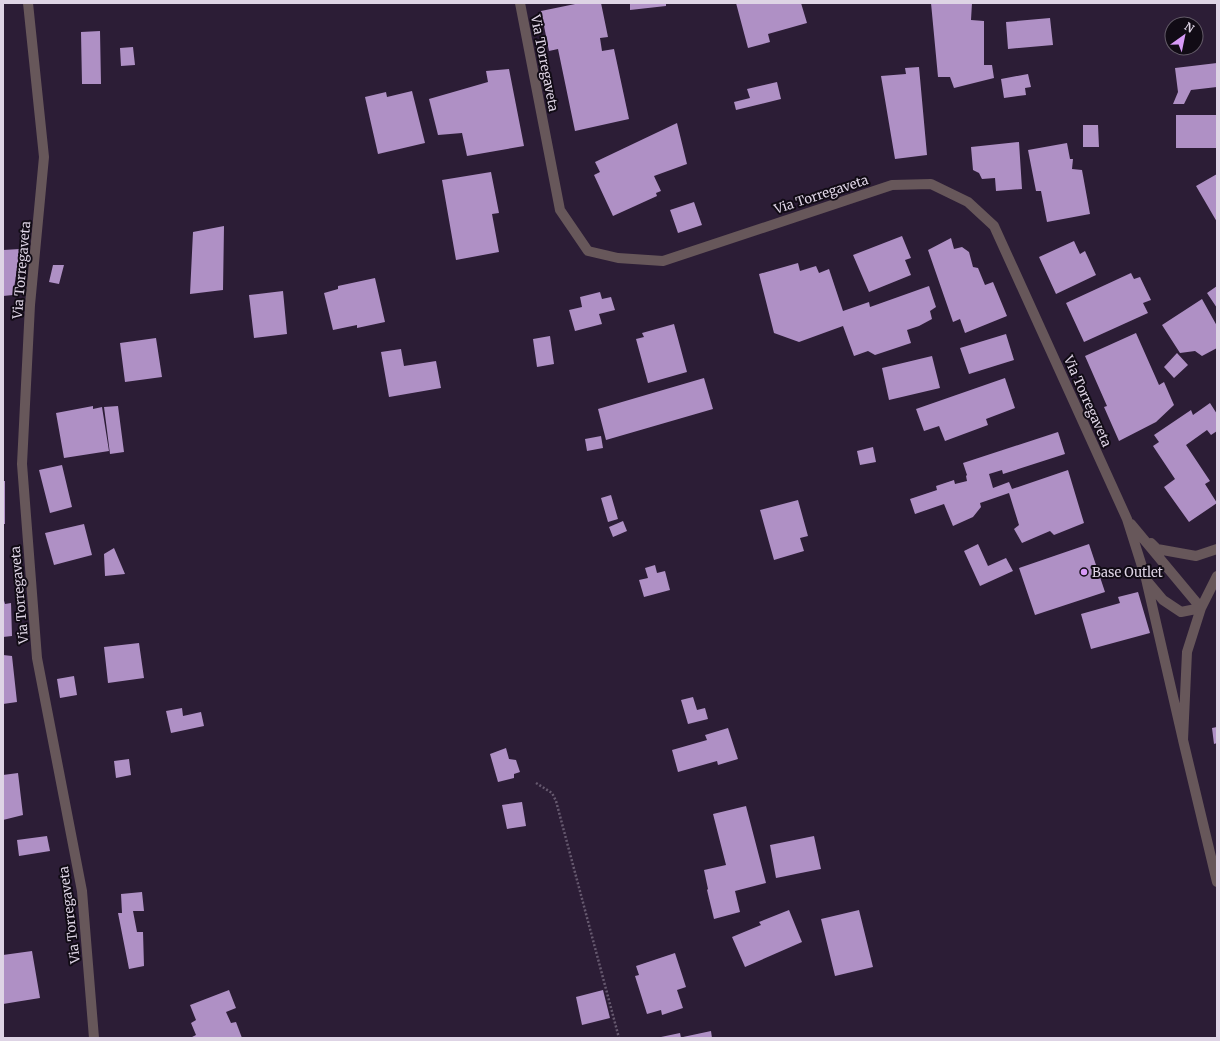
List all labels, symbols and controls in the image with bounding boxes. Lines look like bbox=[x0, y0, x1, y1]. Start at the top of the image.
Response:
street label: Via Torregaveta bbox=[527, 12, 562, 113]
north arrow bbox=[1164, 16, 1204, 56]
text: N bbox=[1182, 19, 1197, 36]
street label: Via Torregaveta bbox=[771, 171, 870, 218]
street label: Via Torregaveta bbox=[9, 220, 34, 321]
street label: Via Torregaveta bbox=[1059, 352, 1115, 449]
street label: Via Torregaveta bbox=[7, 545, 32, 646]
place label: Base Outlet bbox=[1092, 564, 1163, 581]
marker: Base Outlet bbox=[1079, 567, 1089, 577]
street label: Via Torregaveta bbox=[55, 865, 84, 966]

